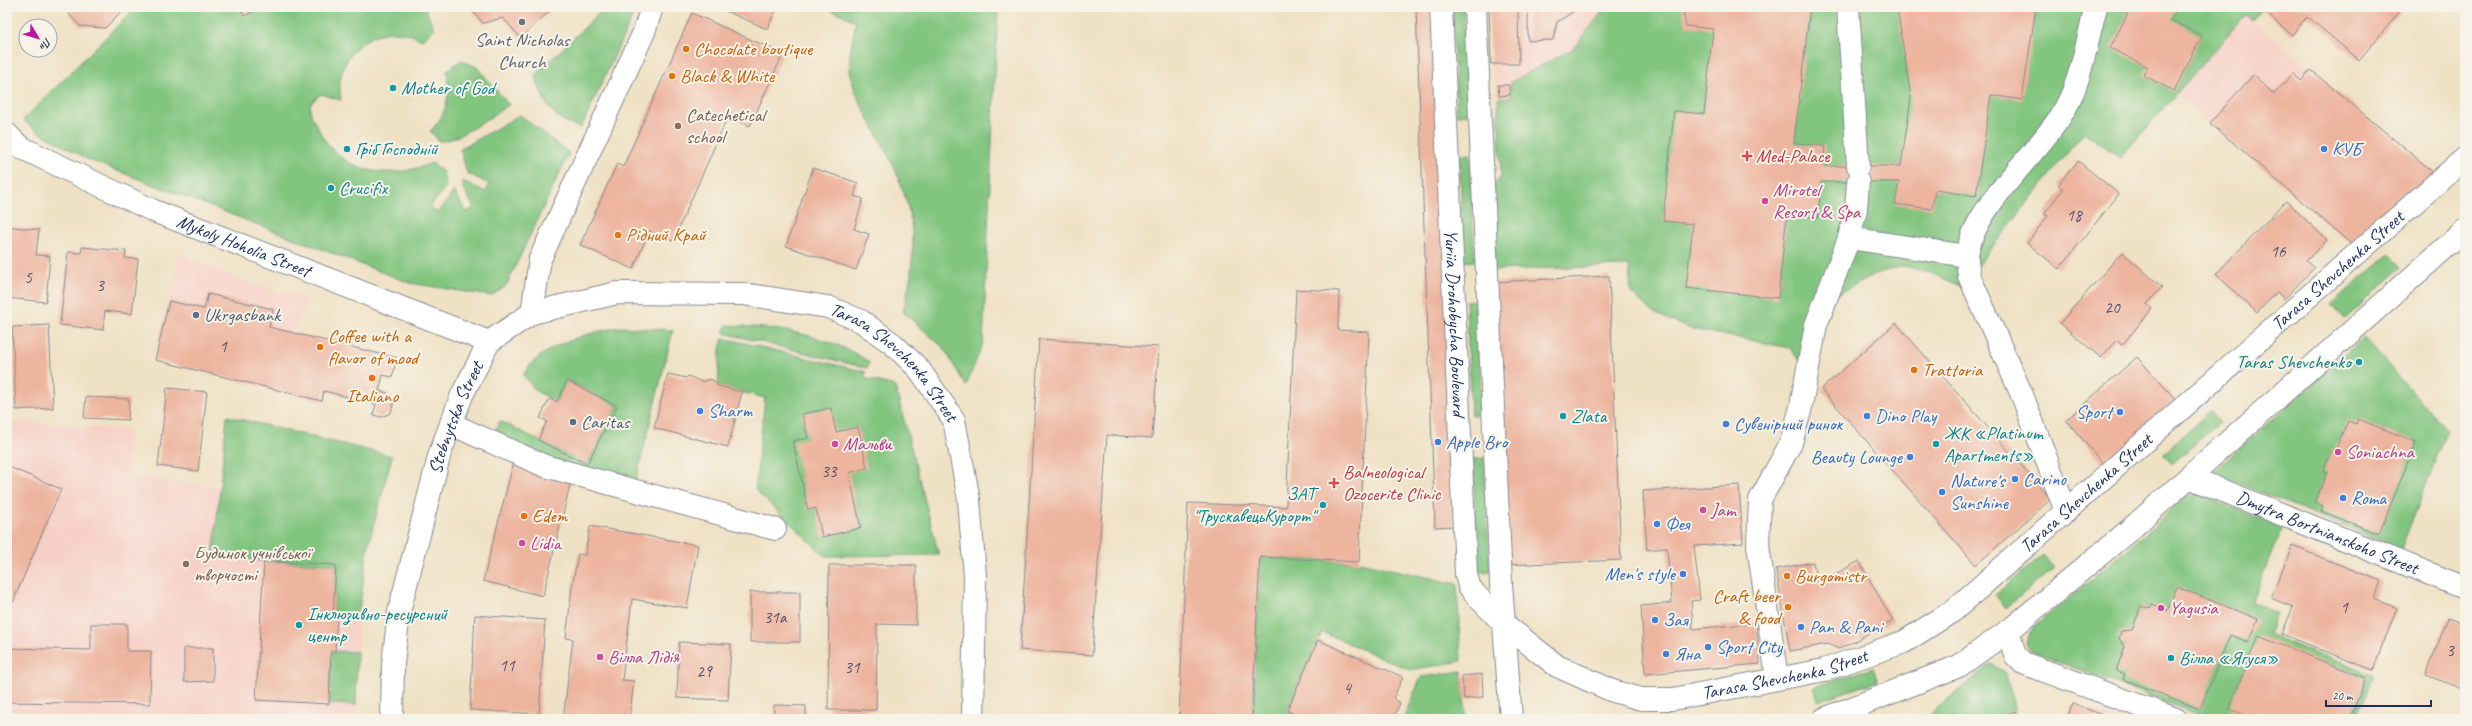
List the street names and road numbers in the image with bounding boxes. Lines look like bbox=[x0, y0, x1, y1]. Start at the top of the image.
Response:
street label: Tarasa Shevchenka Street bbox=[2266, 204, 2410, 336]
street label: Mykoly Hoholia Street bbox=[173, 209, 316, 284]
street label: Yuriia Drohobycha Boulevard bbox=[1439, 229, 1471, 420]
street label: Tarasa Shevchenka Street bbox=[826, 297, 964, 428]
street label: Stebnytska Street bbox=[423, 356, 490, 476]
street label: Tarasa Shevchenka Street bbox=[2015, 427, 2159, 558]
street label: Dmytra Bortnianskoho Street bbox=[2233, 485, 2423, 581]
street label: Tarasa Shevchenka Street bbox=[1700, 643, 1872, 705]

